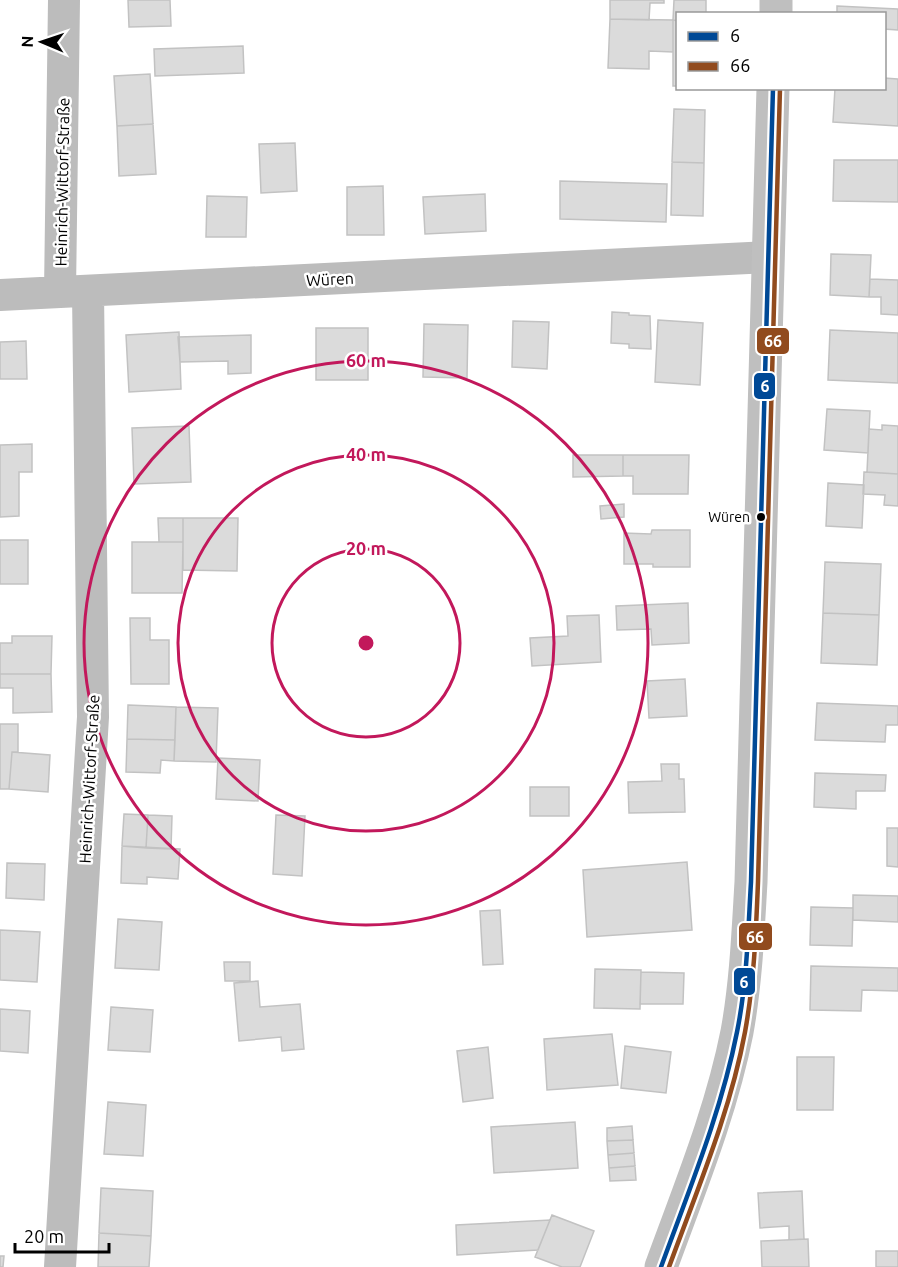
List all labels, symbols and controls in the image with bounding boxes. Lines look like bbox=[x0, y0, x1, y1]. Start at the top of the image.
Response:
north arrow bbox=[12, 12, 72, 72]
legend bbox=[676, 12, 886, 90]
text: 6 bbox=[730, 25, 740, 45]
text: N bbox=[18, 35, 36, 48]
text: 66 bbox=[730, 55, 750, 75]
street label: Heinrich-Wittorf-Straße bbox=[52, 97, 72, 267]
street label: Würen bbox=[306, 269, 354, 289]
line badge: 66 bbox=[756, 327, 790, 355]
text: 66 bbox=[764, 332, 782, 350]
text: 60 m bbox=[346, 350, 386, 370]
line badge: 6 bbox=[753, 372, 776, 400]
text: 6 bbox=[760, 377, 770, 395]
text: 40 m bbox=[346, 444, 386, 464]
place label: Würen bbox=[708, 509, 750, 525]
marker: Würen bbox=[755, 511, 767, 523]
text: 20 m bbox=[346, 538, 386, 558]
centre of rings bbox=[356, 633, 376, 653]
street label: Heinrich-Wittorf-Straße bbox=[76, 694, 102, 864]
line badge: 66 bbox=[738, 922, 773, 951]
text: 66 bbox=[746, 928, 764, 946]
line badge: 6 bbox=[733, 967, 756, 996]
text: 6 bbox=[739, 973, 749, 991]
scale bar bbox=[15, 1216, 110, 1254]
text: 20 m bbox=[24, 1226, 64, 1246]

